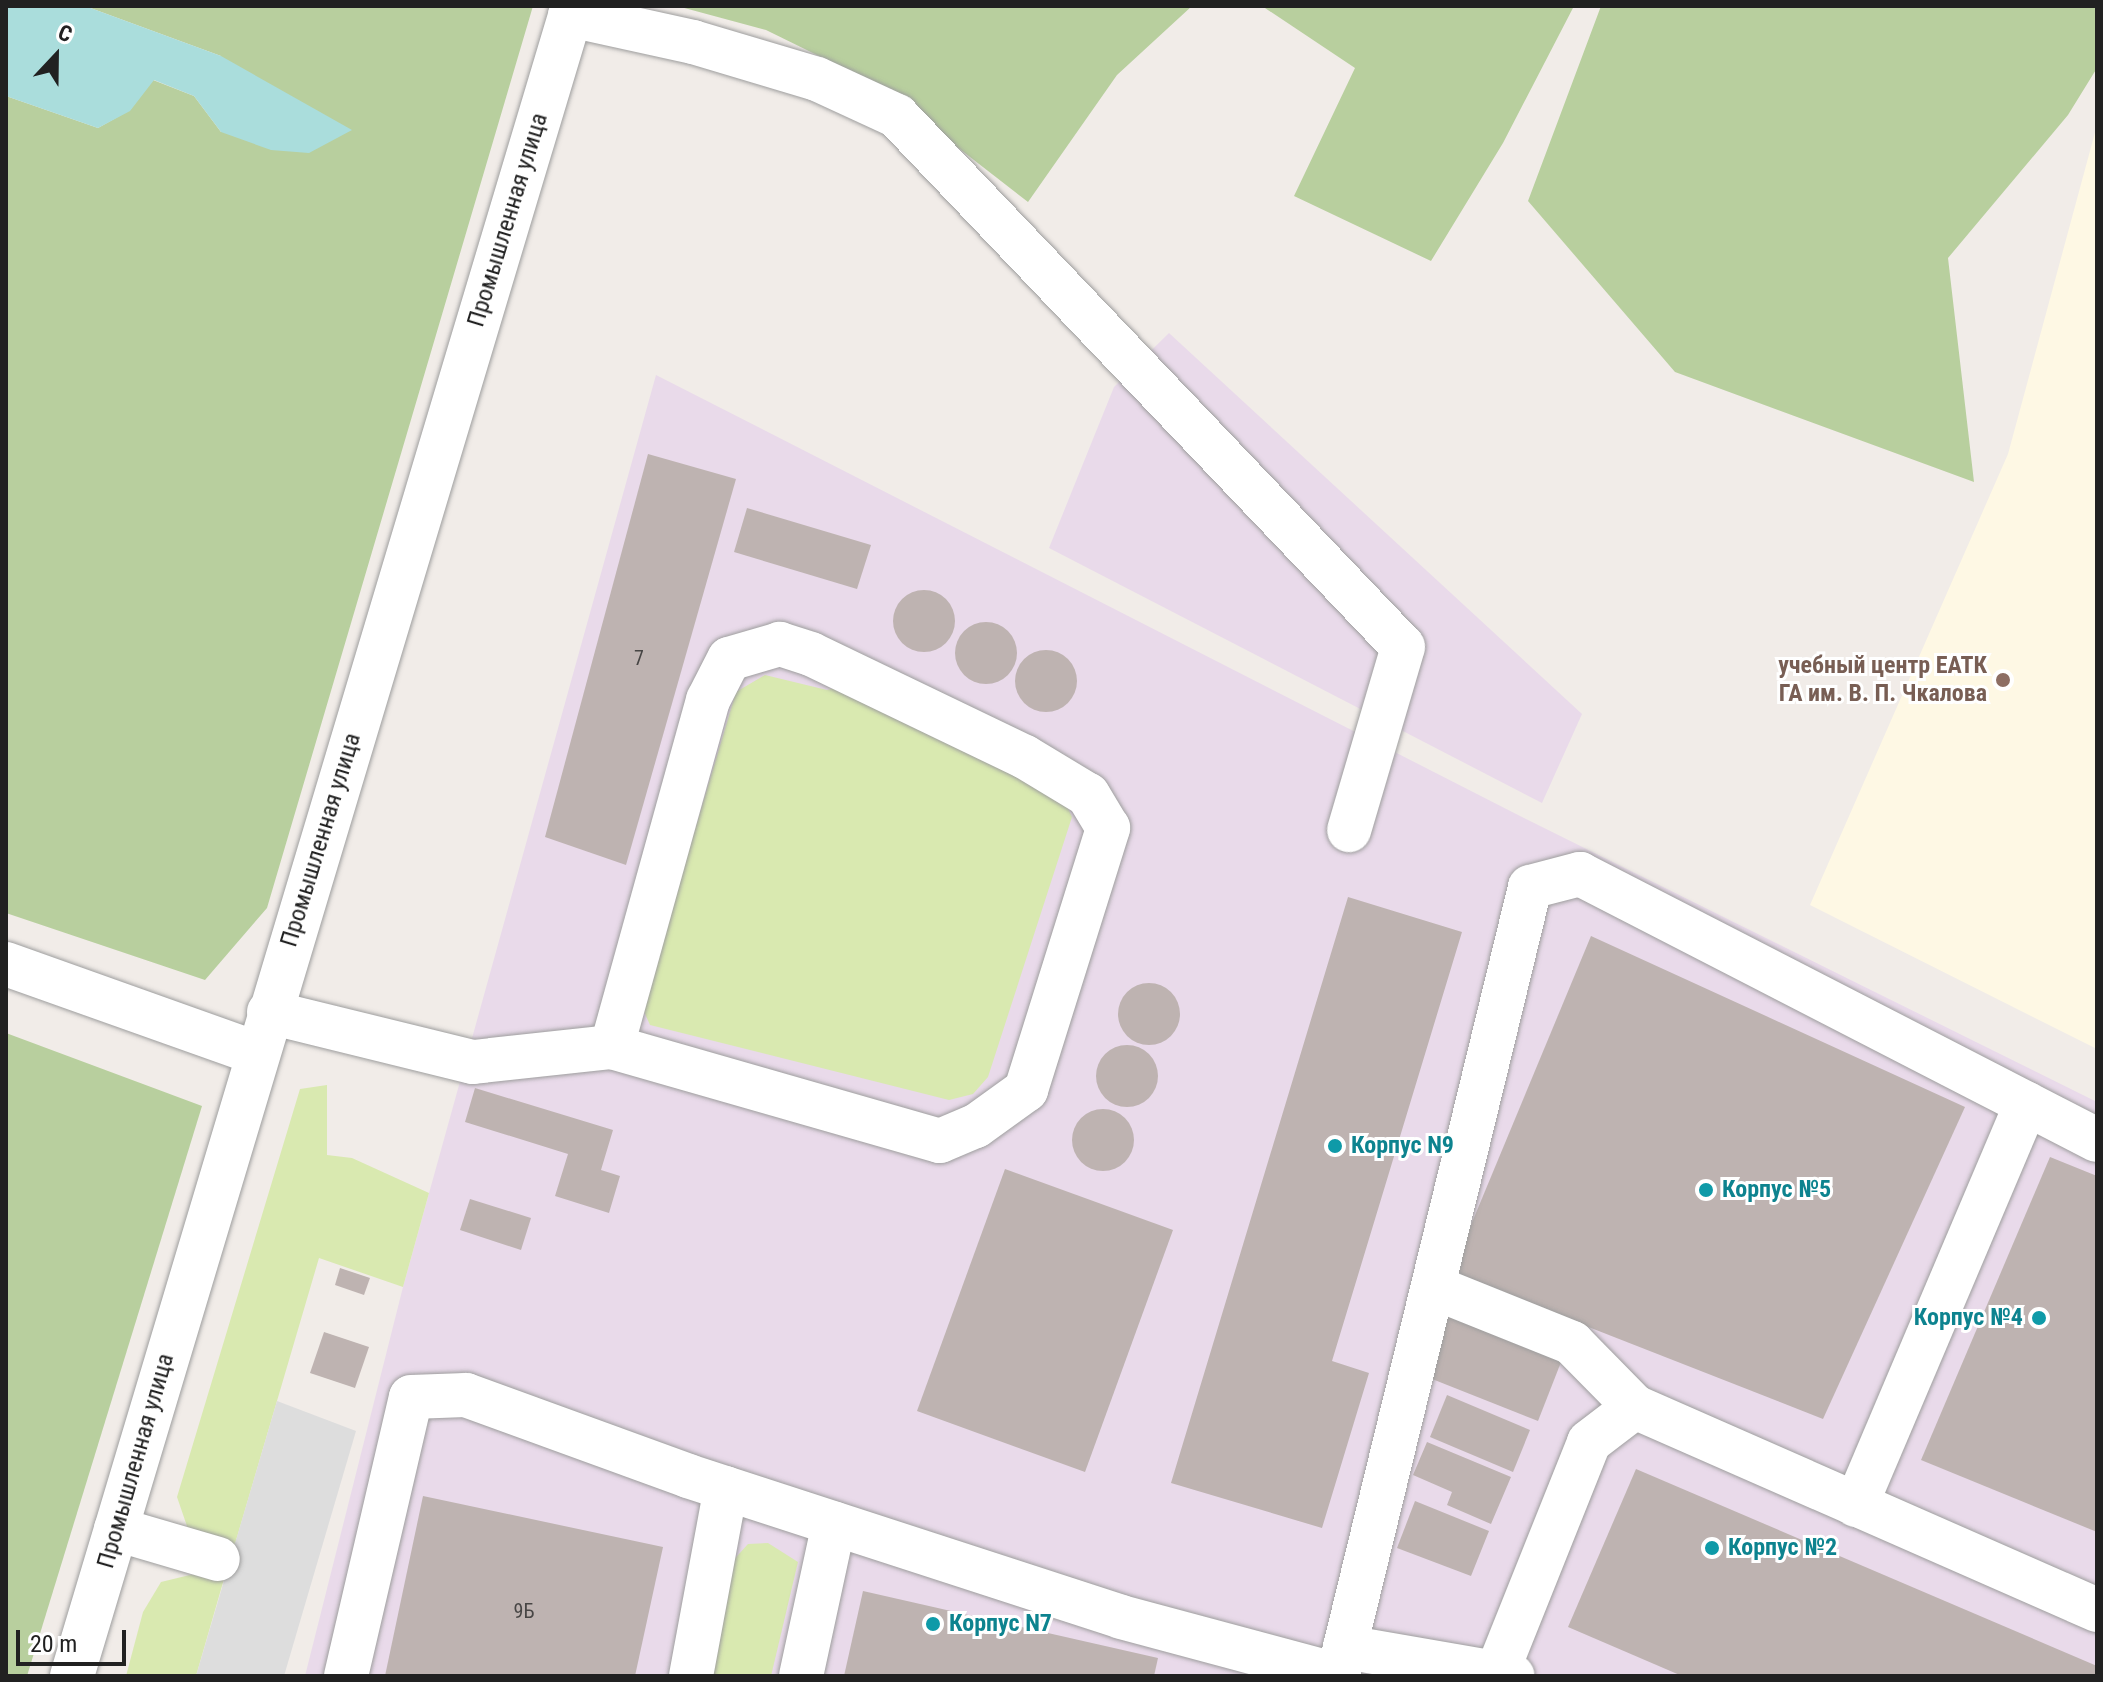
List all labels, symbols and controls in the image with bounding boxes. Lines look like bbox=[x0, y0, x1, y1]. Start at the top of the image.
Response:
north arrow bbox=[16, 16, 96, 96]
text: С bbox=[55, 19, 76, 47]
street label: Промышленная улица bbox=[462, 110, 554, 330]
house number: 7 bbox=[634, 646, 644, 670]
place label: учебный центр ЕАТК ГА им. В. П. Чкалова bbox=[1778, 652, 1987, 708]
marker: учебный центр ЕАТК ГА им. В. П. Чкалова bbox=[1994, 671, 2012, 689]
street label: Промышленная улица bbox=[275, 730, 367, 950]
place label: Корпус N9 bbox=[1351, 1132, 1454, 1160]
marker: Корпус N9 bbox=[1326, 1137, 1344, 1155]
place label: Корпус №5 bbox=[1722, 1176, 1831, 1204]
marker: Корпус №5 bbox=[1697, 1181, 1715, 1199]
place label: Корпус №4 bbox=[1914, 1304, 2023, 1332]
marker: Корпус №4 bbox=[2030, 1309, 2048, 1327]
street label: Промышленная улица bbox=[92, 1350, 180, 1572]
place label: Корпус №2 bbox=[1728, 1534, 1837, 1562]
marker: Корпус №2 bbox=[1703, 1539, 1721, 1557]
house number: 9Б bbox=[514, 1599, 534, 1623]
place label: Корпус N7 bbox=[949, 1610, 1052, 1638]
scale bar bbox=[20, 1614, 130, 1664]
marker: Корпус N7 bbox=[924, 1615, 942, 1633]
text: 20 m bbox=[30, 1630, 77, 1658]

